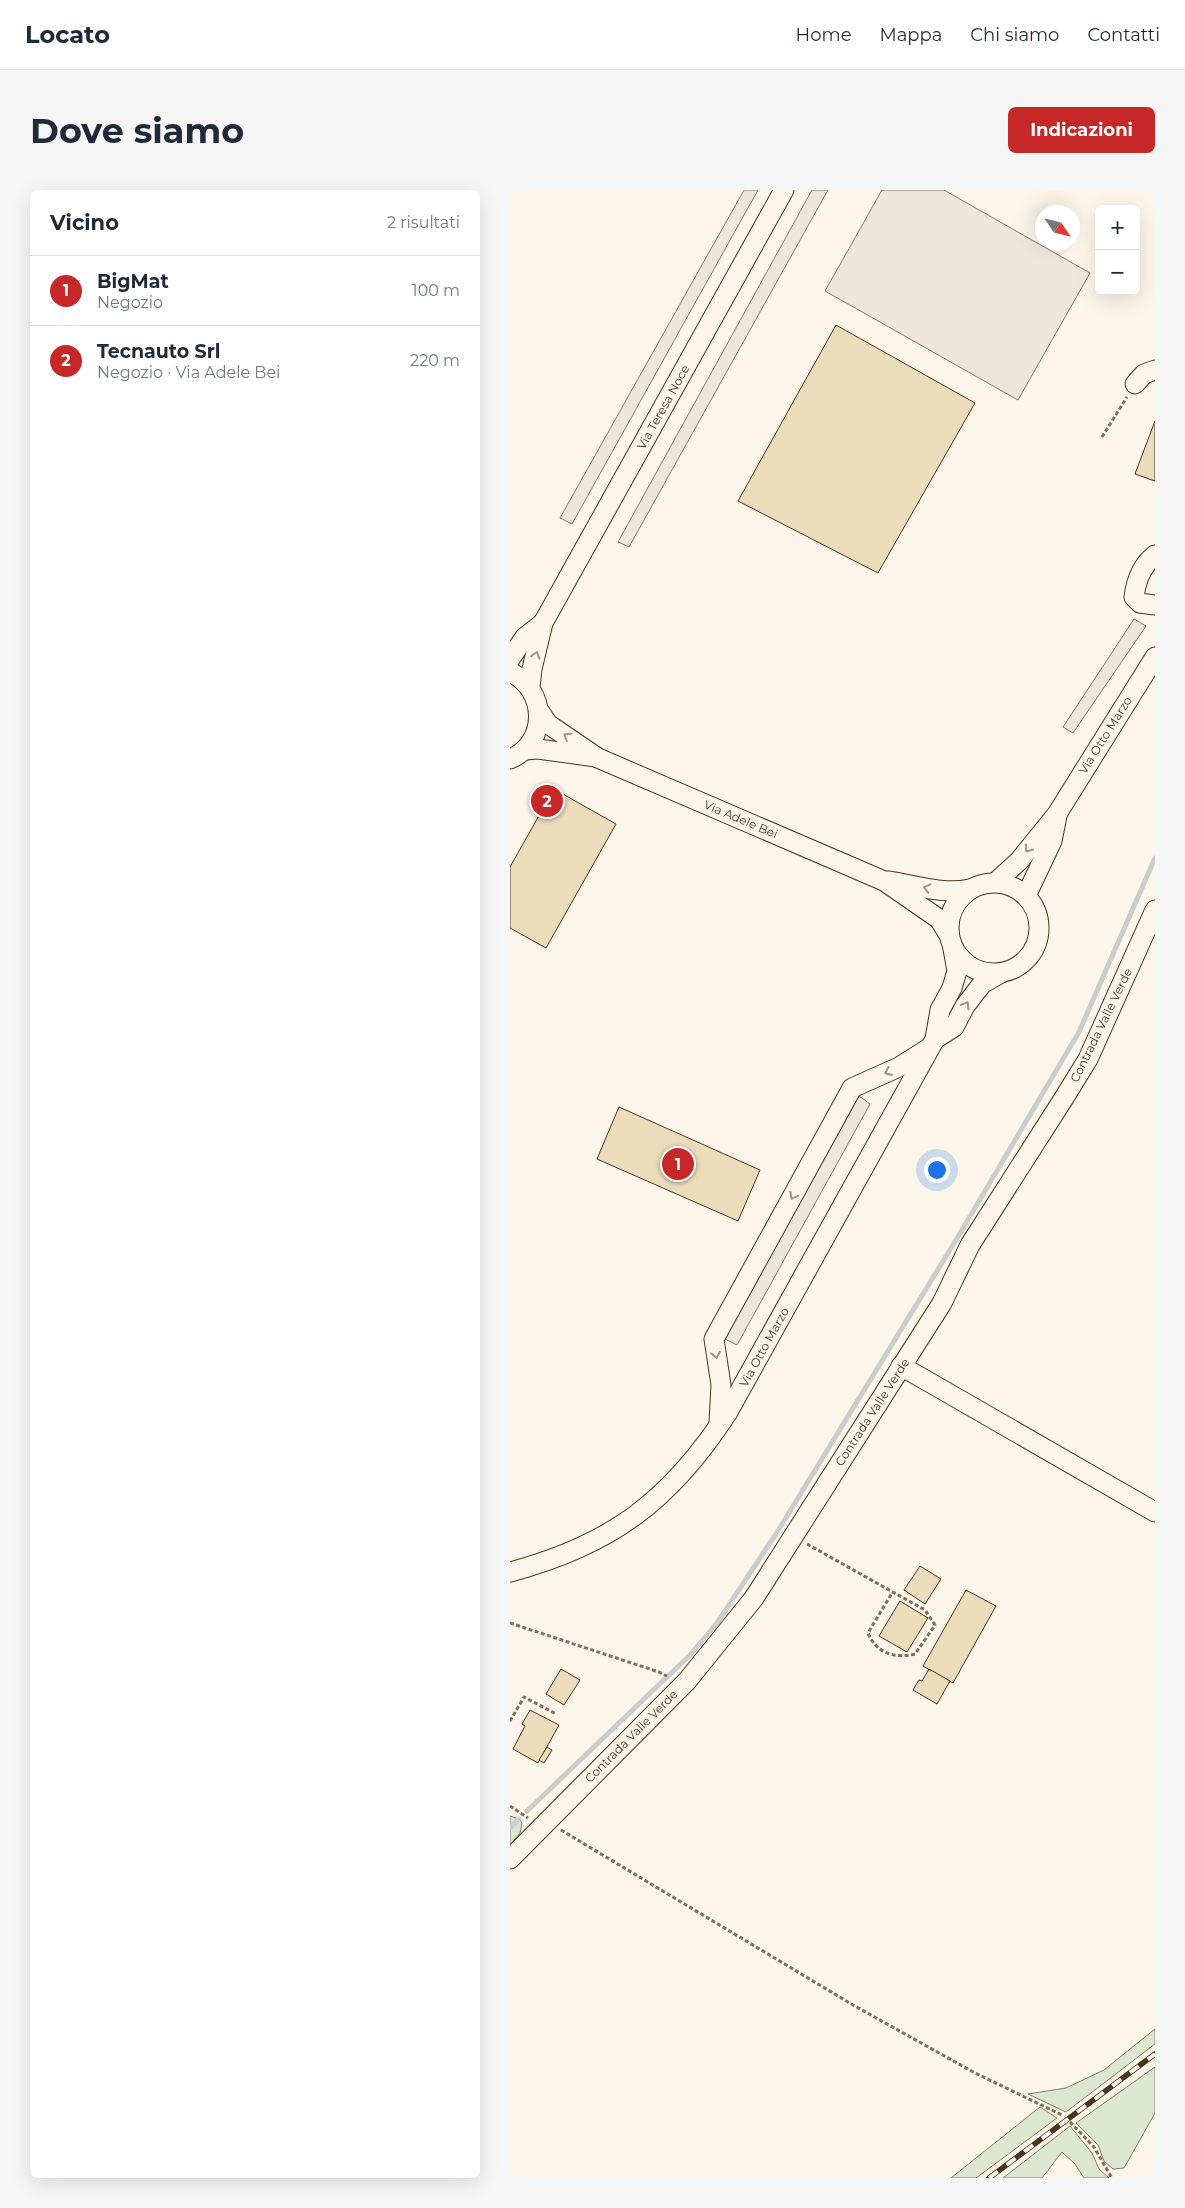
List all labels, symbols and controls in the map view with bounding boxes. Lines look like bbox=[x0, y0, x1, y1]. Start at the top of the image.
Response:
text: Locato bbox=[25, 20, 110, 49]
text: Home bbox=[796, 24, 852, 46]
text: Mappa bbox=[880, 24, 942, 46]
text: Chi siamo bbox=[970, 24, 1059, 46]
text: Contatti bbox=[1087, 24, 1160, 46]
button: Indicazioni bbox=[1008, 107, 1155, 153]
text: Dove siamo bbox=[30, 109, 244, 152]
north arrow bbox=[1035, 205, 1080, 250]
map controls bbox=[1095, 205, 1140, 295]
button: + bbox=[1095, 205, 1140, 250]
text: Vicino bbox=[50, 210, 119, 235]
text: 2 risultati bbox=[387, 213, 460, 232]
button: − bbox=[1095, 250, 1140, 295]
text: BigMat bbox=[97, 270, 169, 293]
text: 1 bbox=[63, 281, 69, 300]
text: 100 m bbox=[412, 281, 460, 300]
text: Negozio bbox=[97, 293, 163, 312]
text: Tecnauto Srl bbox=[97, 340, 221, 363]
text: 2 bbox=[61, 351, 71, 370]
text: 220 m bbox=[410, 351, 460, 370]
street label: Via Teresa Noce bbox=[634, 362, 692, 452]
text: Negozio · Via Adele Bei bbox=[97, 363, 280, 382]
one-way arrow bbox=[531, 652, 541, 660]
street label: Via Otto Marzo bbox=[1075, 693, 1135, 777]
one-way arrow bbox=[563, 733, 573, 742]
pin: 2 bbox=[531, 782, 563, 820]
street label: Via Adele Bei bbox=[702, 797, 780, 841]
one-way arrow bbox=[1025, 843, 1034, 853]
one-way arrow bbox=[923, 883, 932, 894]
street label: Contrada Valle Verde bbox=[1067, 965, 1135, 1085]
one-way arrow bbox=[960, 1001, 970, 1010]
one-way arrow bbox=[884, 1065, 893, 1076]
pin: 1 bbox=[662, 1145, 694, 1183]
your location bbox=[924, 1157, 950, 1183]
one-way arrow bbox=[789, 1190, 799, 1199]
street label: Via Otto Marzo bbox=[736, 1305, 792, 1389]
one-way arrow bbox=[710, 1351, 721, 1359]
street label: Contrada Valle Verde bbox=[832, 1355, 912, 1469]
street label: Contrada Valle Verde bbox=[581, 1686, 681, 1786]

